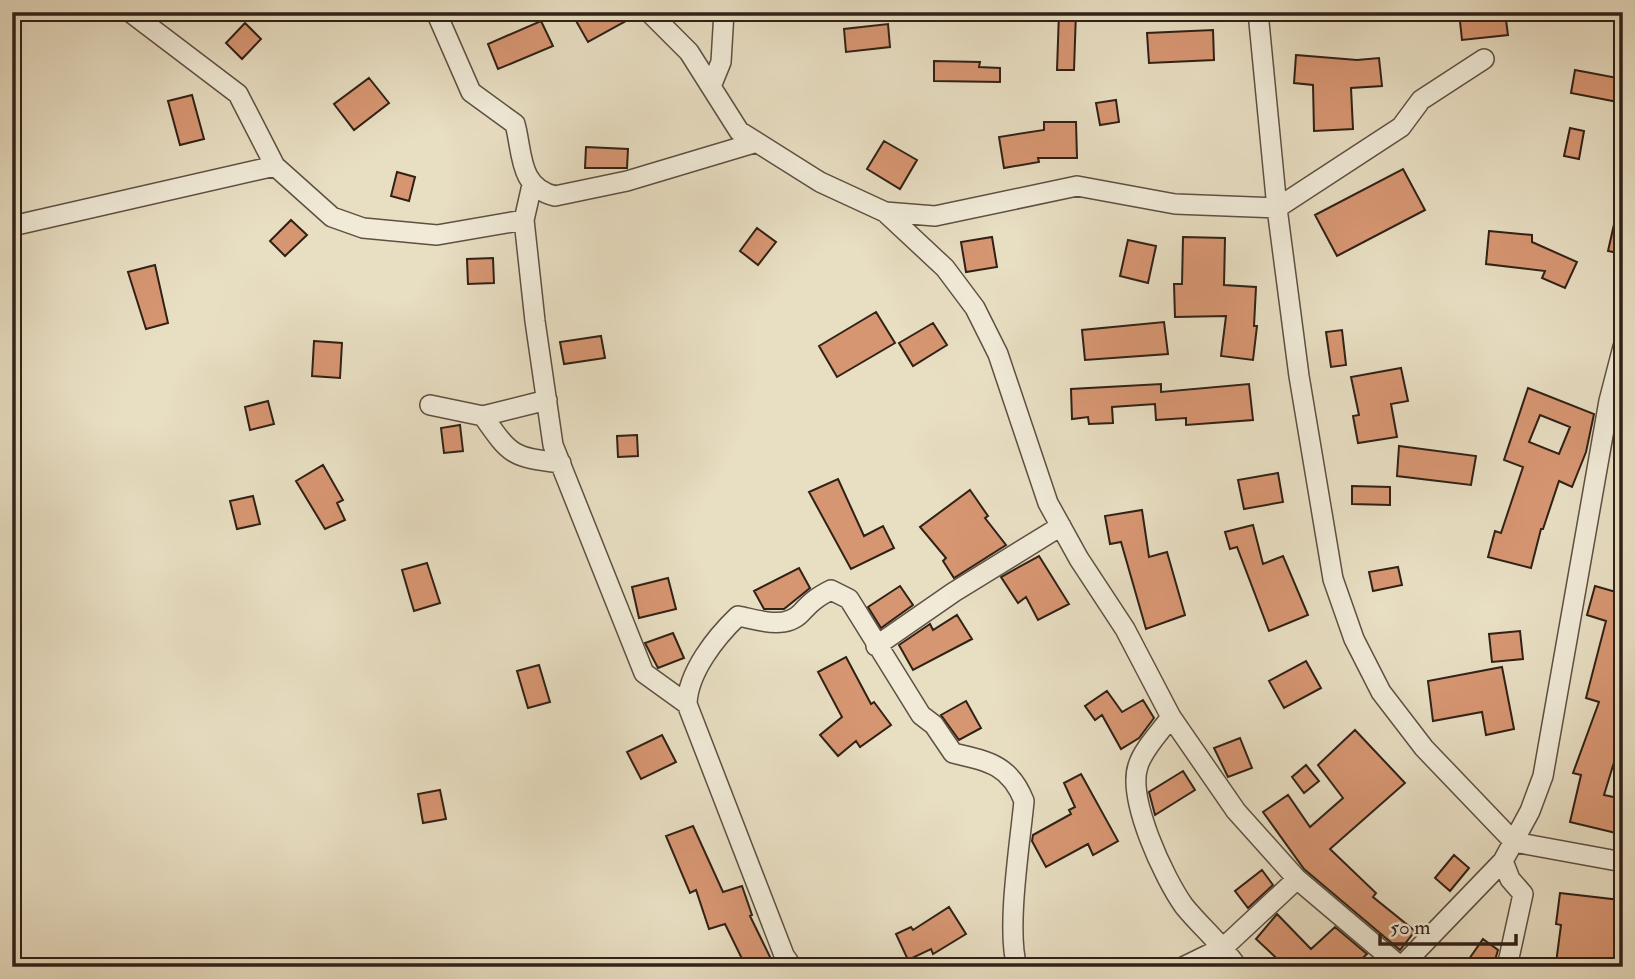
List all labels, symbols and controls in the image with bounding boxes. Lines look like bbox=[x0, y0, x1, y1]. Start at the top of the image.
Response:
scale bar bbox=[1380, 902, 1516, 946]
text: 50 m bbox=[1390, 914, 1431, 941]

